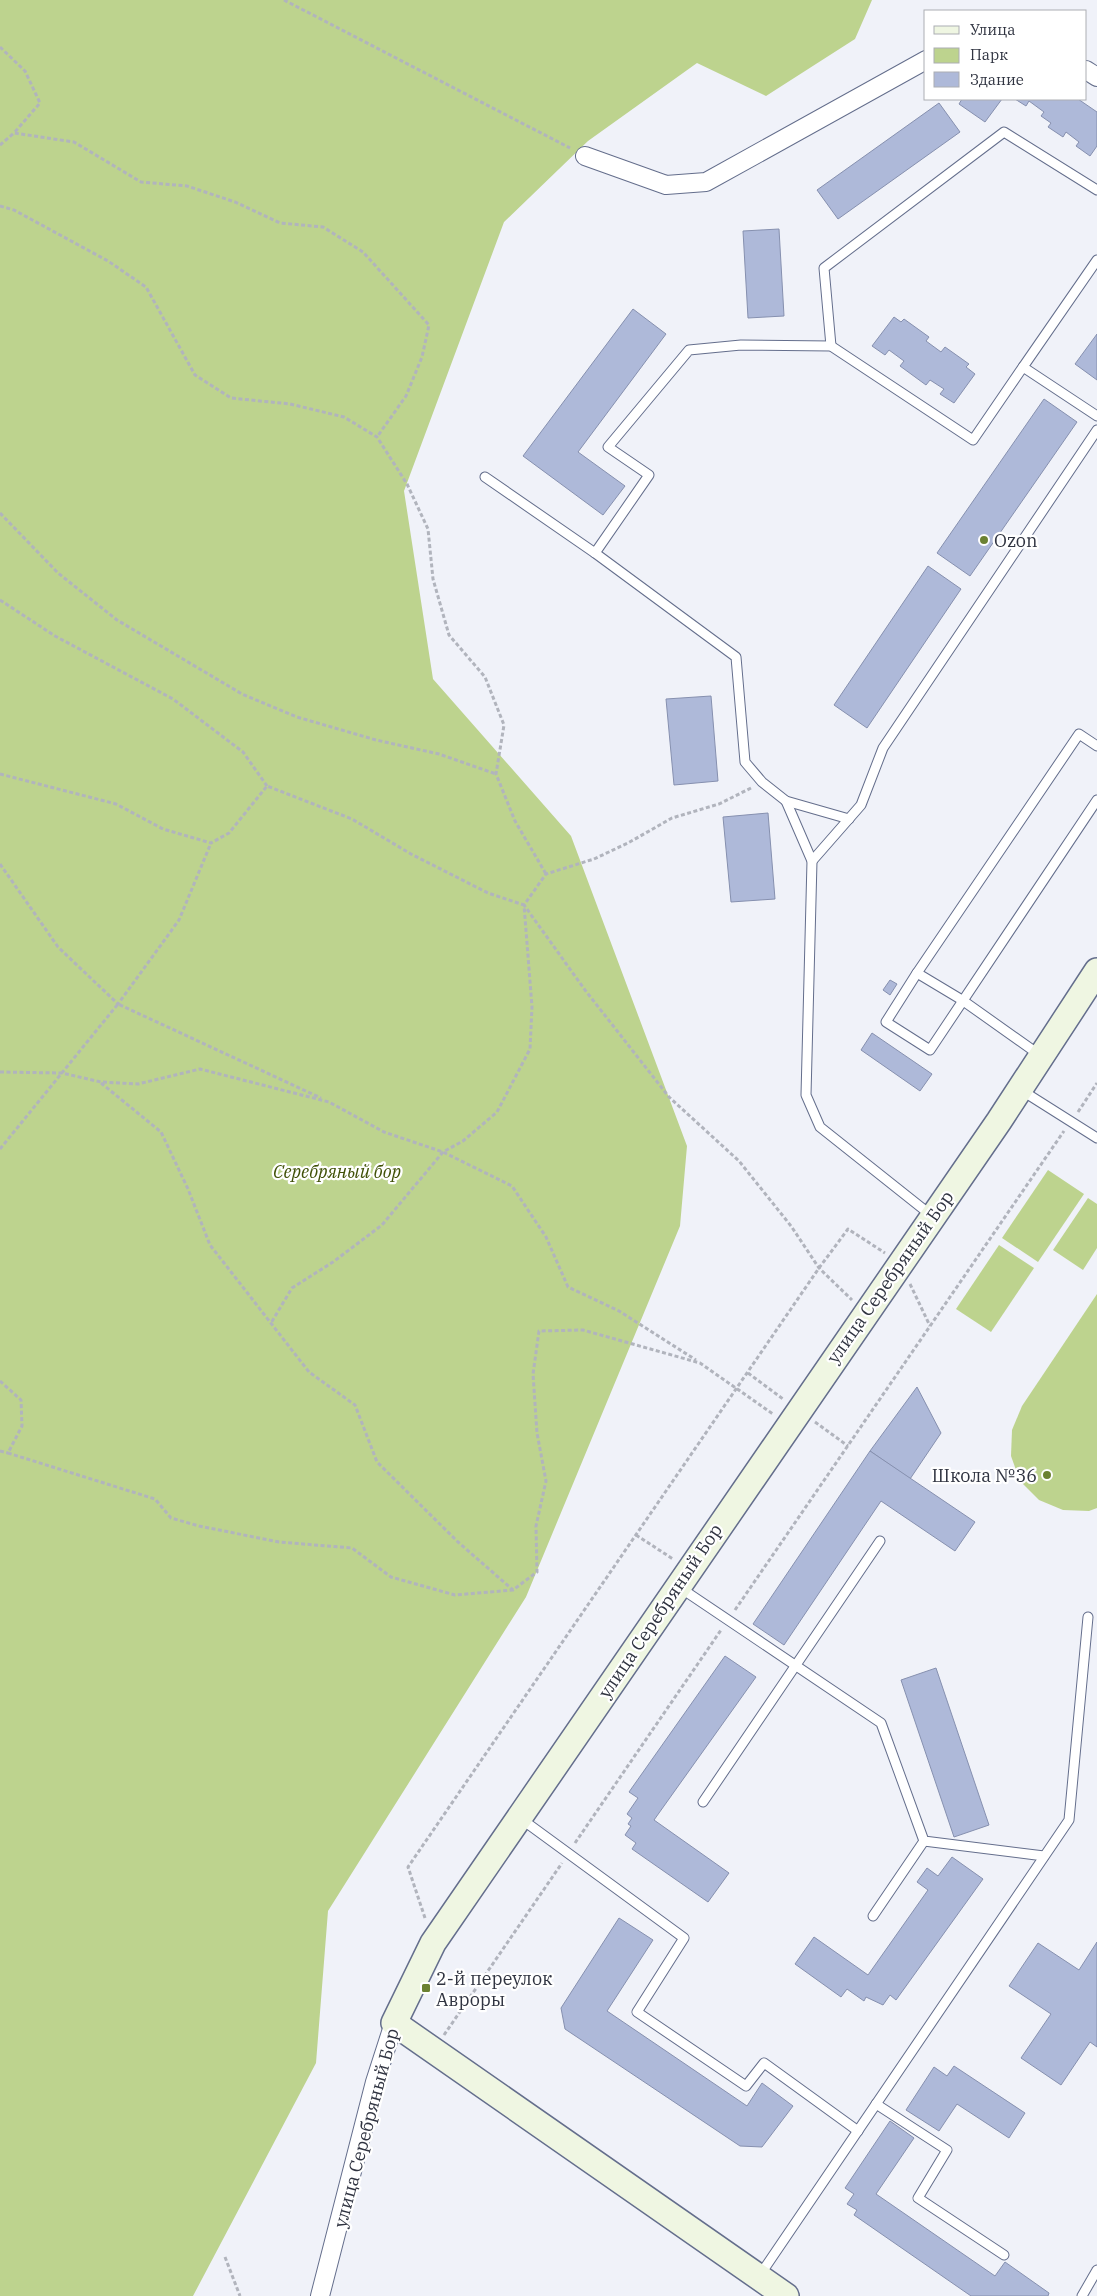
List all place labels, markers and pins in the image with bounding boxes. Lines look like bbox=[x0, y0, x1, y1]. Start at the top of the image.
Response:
place label: Ozon bbox=[994, 529, 1038, 552]
marker: Ozon bbox=[978, 534, 990, 546]
place label: Школа №36 bbox=[932, 1464, 1037, 1487]
marker: Школа №36 bbox=[1041, 1469, 1053, 1481]
place label: 2-й переулок Авроры bbox=[436, 1967, 553, 2011]
marker: 2-й переулок Авроры bbox=[420, 1982, 432, 1994]

